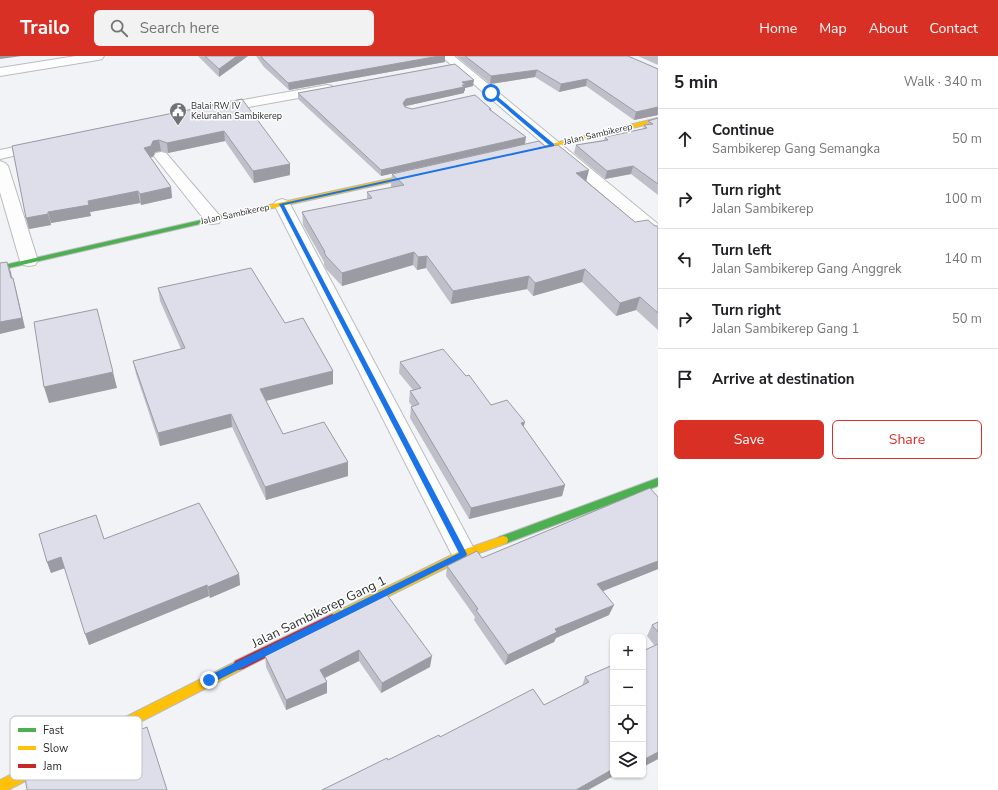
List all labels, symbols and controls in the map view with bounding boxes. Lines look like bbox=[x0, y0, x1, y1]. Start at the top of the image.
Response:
search box bbox=[94, 10, 374, 46]
text: Trailo bbox=[20, 15, 70, 41]
icon: search bbox=[108, 17, 130, 39]
text: Search here bbox=[140, 18, 219, 38]
text: Home bbox=[759, 19, 797, 38]
text: Map bbox=[819, 19, 847, 38]
text: About bbox=[869, 19, 908, 38]
text: Contact bbox=[930, 19, 978, 38]
text: 5 min bbox=[674, 71, 718, 94]
text: Walk · 340 m bbox=[904, 73, 982, 91]
route start bbox=[482, 84, 500, 102]
place label: Balai RW IV Kelurahan Sambikerep bbox=[191, 100, 282, 122]
public building icon: Balai RW IV Kelurahan Sambikerep bbox=[168, 101, 188, 126]
street label: Jalan Sambikerep bbox=[561, 120, 634, 148]
text: Continue bbox=[712, 120, 774, 140]
icon: ahead bbox=[674, 128, 696, 150]
text: 50 m bbox=[952, 130, 982, 148]
text: Sambikerep Gang Semangka bbox=[712, 140, 880, 158]
text: Turn right bbox=[712, 180, 781, 200]
icon: right bbox=[674, 188, 696, 210]
text: 100 m bbox=[944, 190, 982, 208]
text: Jalan Sambikerep bbox=[712, 200, 814, 218]
street label: Jalan Sambikerep bbox=[198, 201, 271, 227]
text: Turn left bbox=[712, 240, 771, 260]
icon: left bbox=[674, 248, 696, 270]
text: 140 m bbox=[944, 250, 982, 268]
text: Jalan Sambikerep Gang Anggrek bbox=[712, 260, 902, 278]
text: Turn right bbox=[712, 300, 781, 320]
icon: right bbox=[674, 308, 696, 330]
text: 50 m bbox=[952, 310, 982, 328]
text: Jalan Sambikerep Gang 1 bbox=[712, 320, 859, 338]
icon: arrive bbox=[674, 368, 696, 390]
text: Arrive at destination bbox=[712, 369, 855, 389]
button: Save bbox=[674, 420, 824, 459]
button: Share bbox=[832, 420, 982, 459]
street label: Jalan Sambikerep Gang 1 bbox=[248, 572, 389, 653]
map controls bbox=[610, 634, 646, 778]
button: + bbox=[610, 634, 646, 670]
button: − bbox=[610, 670, 646, 706]
route end bbox=[200, 671, 218, 689]
button: locate bbox=[610, 706, 646, 742]
legend bbox=[10, 716, 142, 780]
text: Fast bbox=[43, 723, 64, 738]
text: Slow bbox=[43, 741, 68, 756]
button: layers bbox=[610, 742, 646, 778]
text: Jam bbox=[42, 759, 62, 774]

